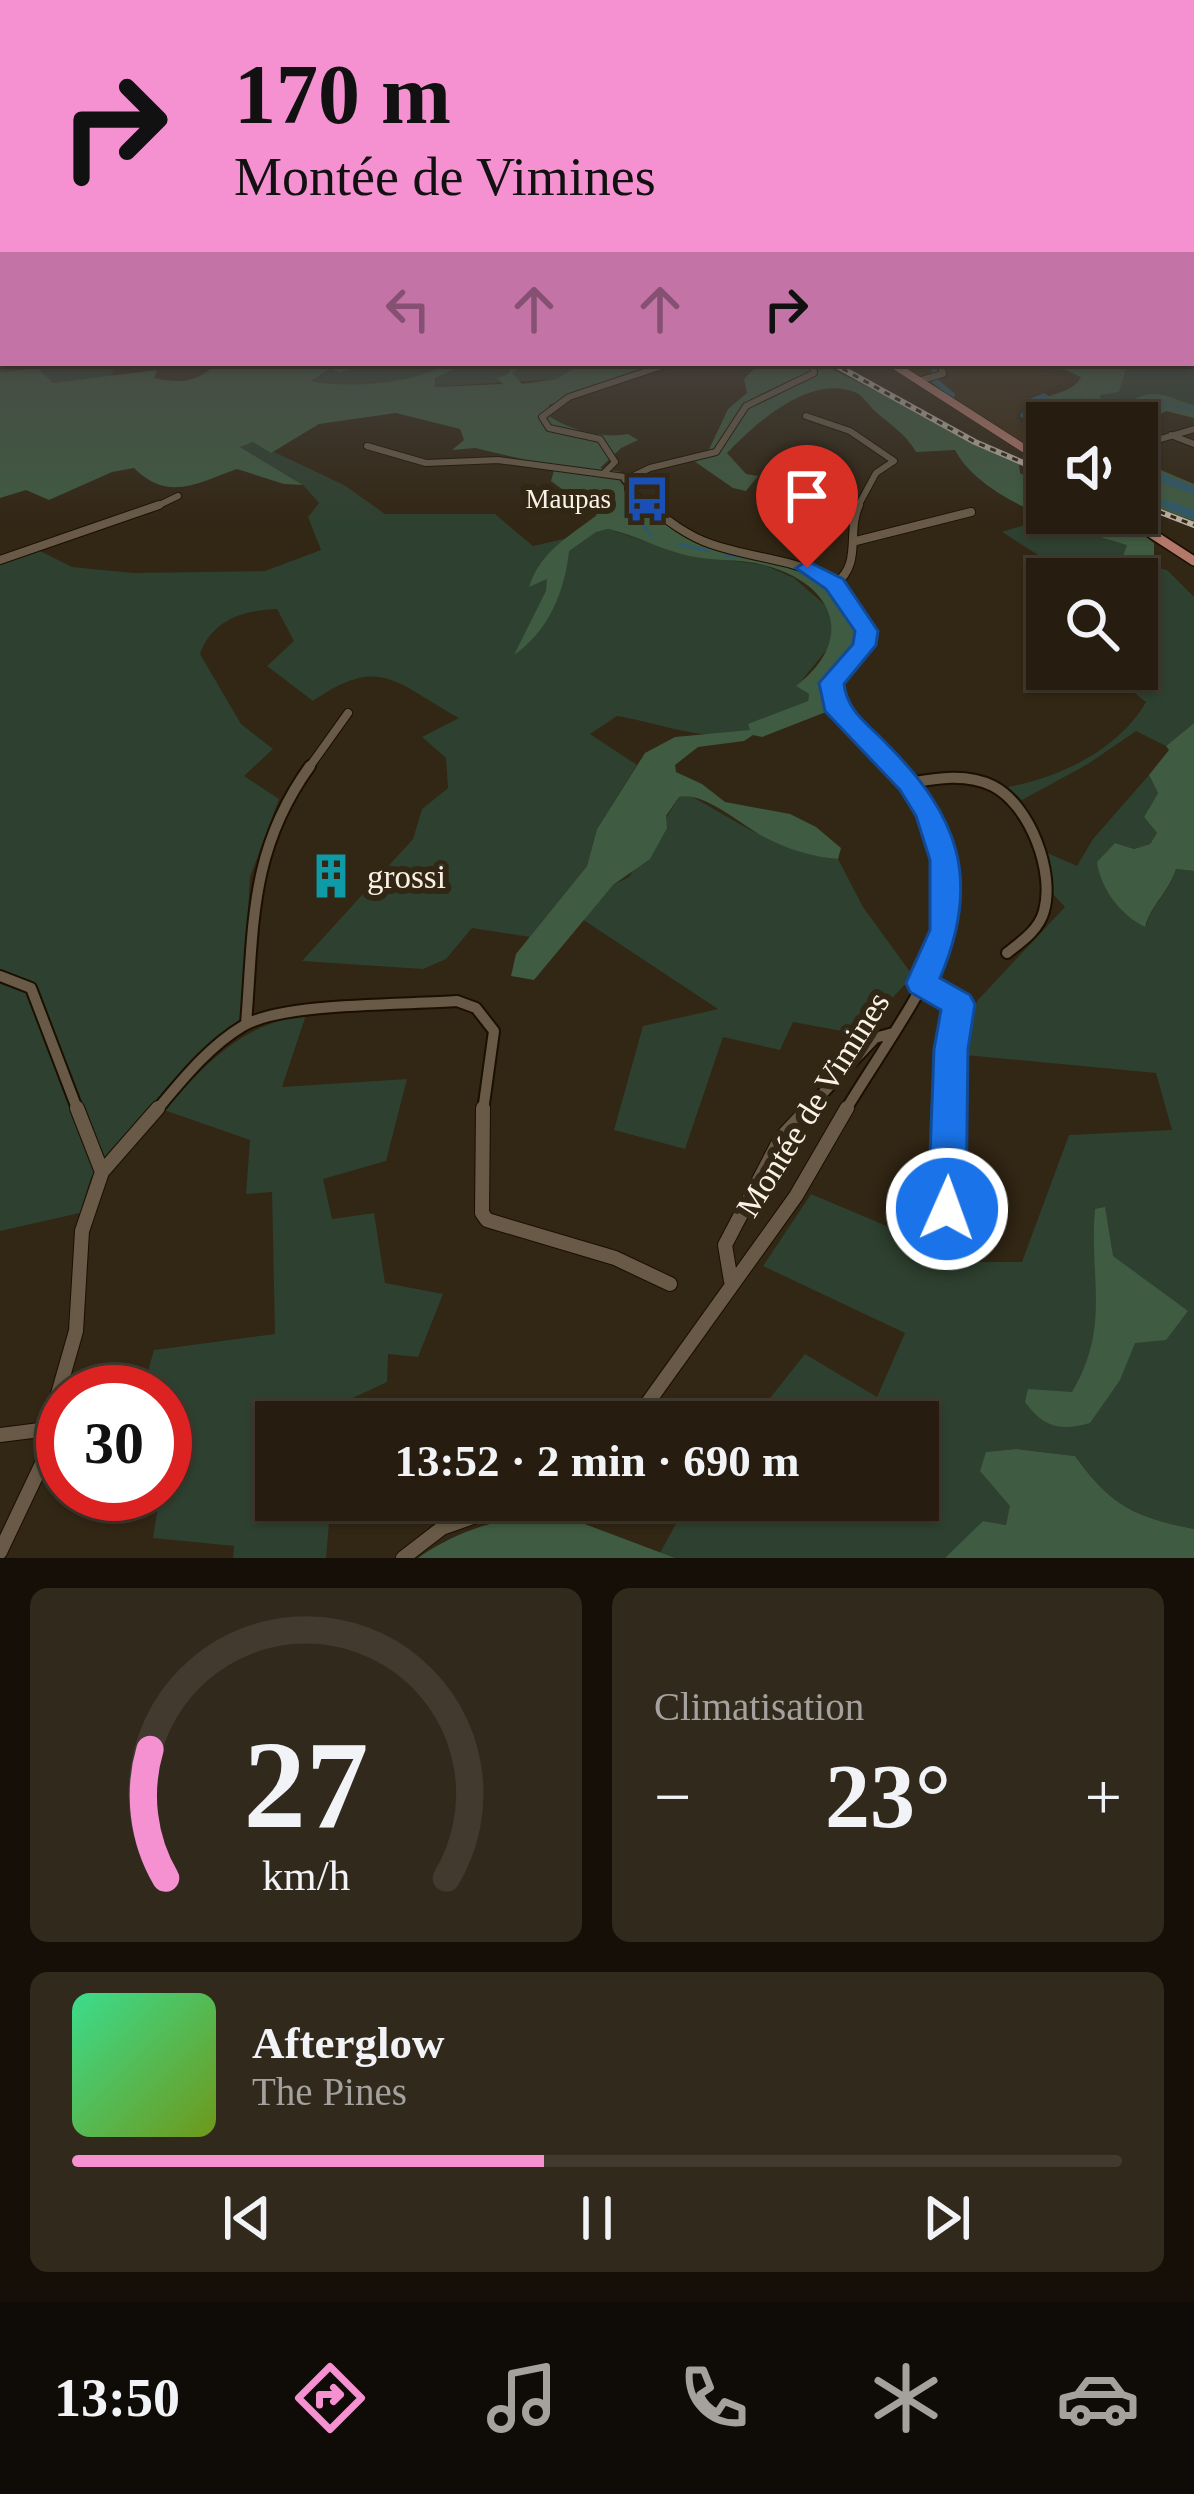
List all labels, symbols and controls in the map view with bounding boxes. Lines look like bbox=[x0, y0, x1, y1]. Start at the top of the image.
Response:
icon: right bbox=[36, 48, 192, 204]
text: 170 m bbox=[234, 48, 451, 141]
text: Montée de Vimines bbox=[234, 147, 656, 207]
icon: left bbox=[375, 276, 441, 342]
icon: ahead bbox=[501, 276, 567, 342]
icon: ahead bbox=[627, 276, 693, 342]
icon: right bbox=[753, 276, 819, 342]
map controls bbox=[1026, 402, 1158, 690]
button: sound bbox=[1026, 402, 1158, 534]
pin bbox=[756, 445, 858, 568]
icon: arrive bbox=[774, 463, 840, 529]
bus stop icon: Maupas bbox=[622, 474, 672, 524]
place label: Maupas bbox=[526, 484, 611, 514]
button: search bbox=[1026, 558, 1158, 690]
building icon: grossi bbox=[306, 851, 356, 901]
place label: grossi bbox=[367, 859, 446, 895]
street label: Montée de Vimines bbox=[729, 986, 896, 1223]
position arrow bbox=[884, 1146, 1010, 1272]
speed limit sign: 30 bbox=[36, 1365, 192, 1521]
text: 13:52 · 2 min · 690 m bbox=[395, 1436, 800, 1486]
text: Climatisation bbox=[654, 1685, 864, 1728]
text: 27 bbox=[244, 1716, 368, 1854]
text: 23° bbox=[825, 1747, 951, 1846]
text: − bbox=[654, 1760, 691, 1833]
text: + bbox=[1085, 1760, 1122, 1833]
text: km/h bbox=[262, 1852, 350, 1899]
text: Afterglow bbox=[252, 2018, 444, 2068]
text: The Pines bbox=[252, 2070, 407, 2113]
icon: previous bbox=[214, 2185, 280, 2251]
icon: pause bbox=[564, 2185, 630, 2251]
icon: next bbox=[914, 2185, 980, 2251]
icon: directions bbox=[288, 2356, 372, 2440]
icon: music bbox=[480, 2356, 564, 2440]
icon: phone bbox=[672, 2356, 756, 2440]
icon: climate bbox=[864, 2356, 948, 2440]
icon: car bbox=[1056, 2356, 1140, 2440]
text: 13:50 bbox=[54, 2368, 180, 2428]

